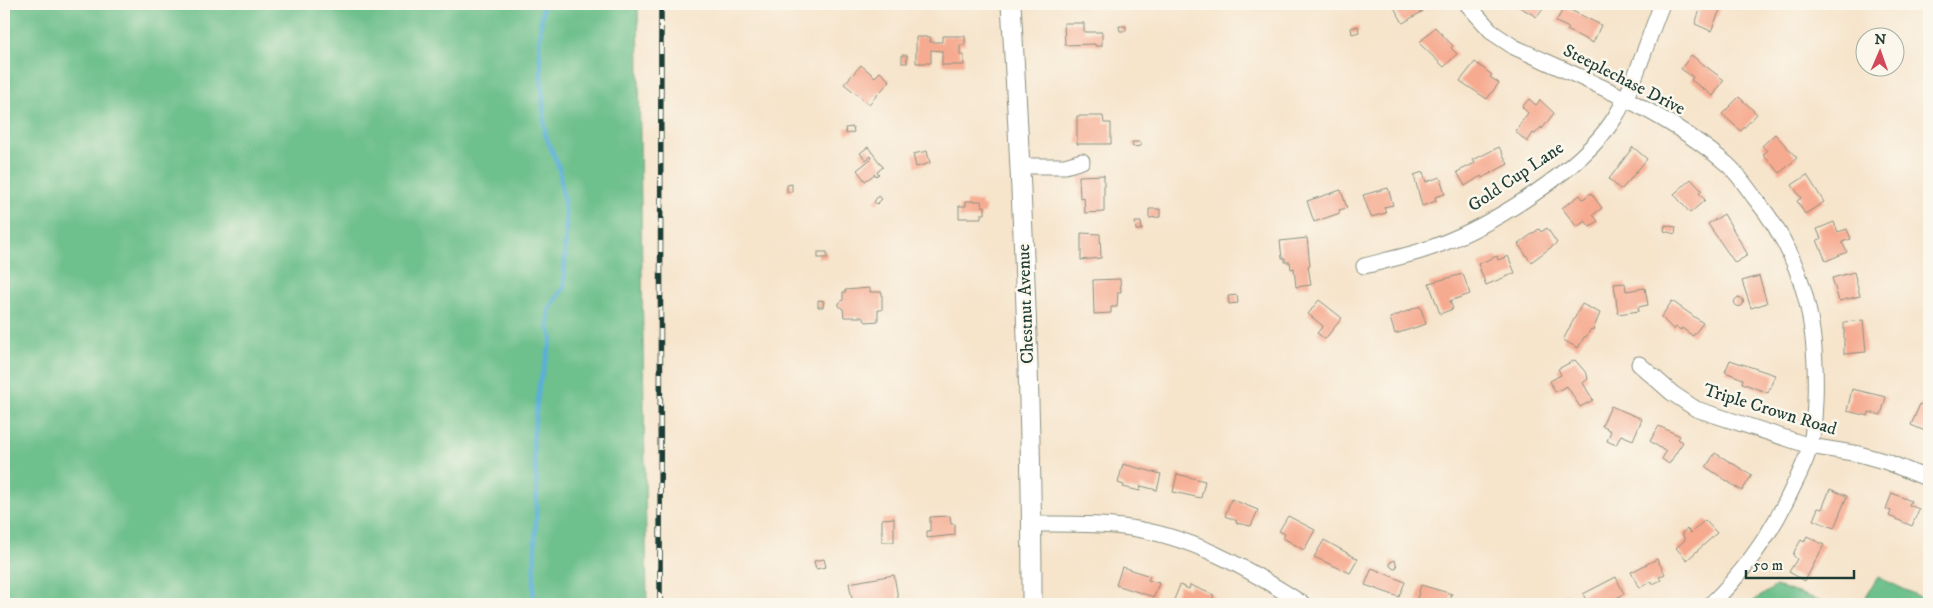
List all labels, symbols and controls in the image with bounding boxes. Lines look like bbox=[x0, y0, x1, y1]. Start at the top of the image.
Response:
north arrow bbox=[1856, 28, 1906, 78]
text: N bbox=[1874, 31, 1887, 49]
street label: Steeplechase Drive bbox=[1559, 40, 1689, 120]
street label: Gold Cup Lane bbox=[1464, 137, 1568, 217]
street label: Chestnut Avenue bbox=[1013, 244, 1039, 364]
street label: Triple Crown Road bbox=[1701, 379, 1839, 441]
scale bar bbox=[1746, 548, 1853, 580]
text: 50 m bbox=[1753, 556, 1783, 575]

